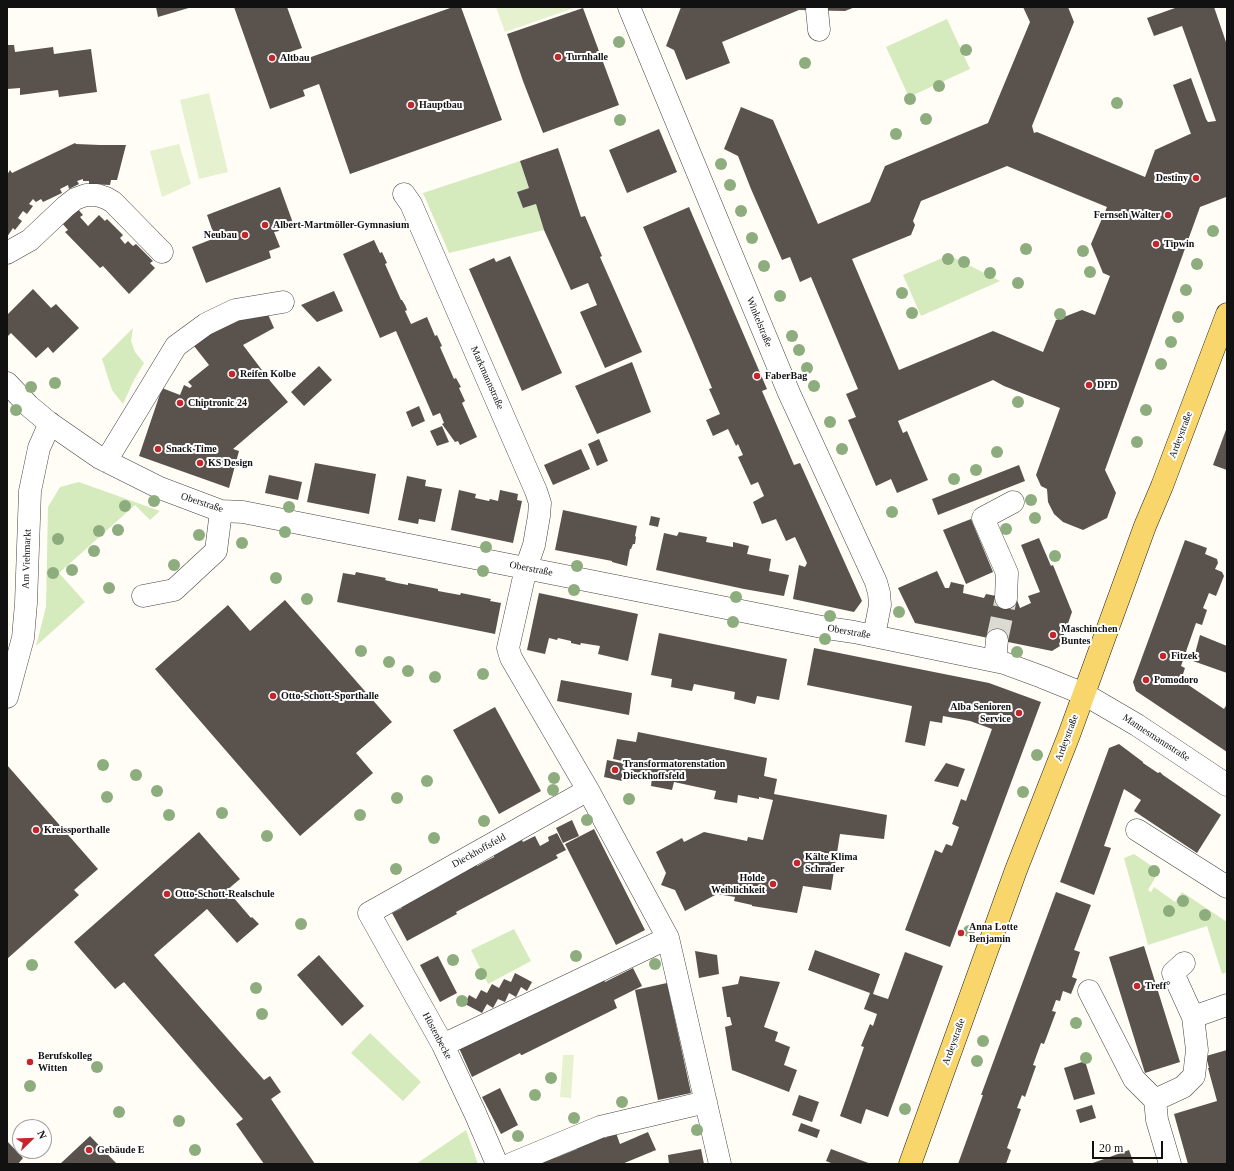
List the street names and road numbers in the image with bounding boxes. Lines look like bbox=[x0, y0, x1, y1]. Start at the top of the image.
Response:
street label: Winkelstraße bbox=[744, 295, 774, 349]
street label: Markmannstraße bbox=[468, 345, 506, 411]
street label: Ardeystraße bbox=[1167, 410, 1195, 460]
street label: Oberstraße bbox=[179, 491, 225, 515]
street label: Am Viehmarkt bbox=[20, 529, 34, 589]
street label: Oberstraße bbox=[508, 559, 554, 579]
street label: Oberstraße bbox=[826, 622, 872, 642]
street label: Mannesmannstraße bbox=[1120, 712, 1192, 764]
street label: Ardeystraße bbox=[1053, 713, 1081, 763]
street label: Dieckhoffsfeld bbox=[450, 831, 508, 871]
street label: Hüstenbecke bbox=[420, 1010, 454, 1062]
street label: Ardeystraße bbox=[940, 1017, 968, 1067]

